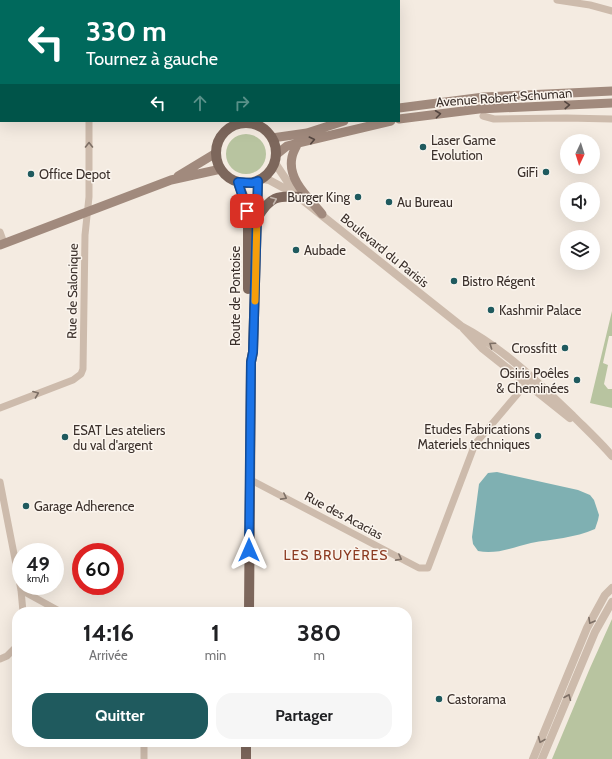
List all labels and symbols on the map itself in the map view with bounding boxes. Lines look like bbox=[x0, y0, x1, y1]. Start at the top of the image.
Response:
street label: Avenue Robert Schuman bbox=[435, 84, 573, 110]
one-way arrow bbox=[564, 101, 570, 109]
one-way arrow bbox=[435, 110, 441, 119]
place label: Laser Game Evolution bbox=[431, 132, 496, 163]
north arrow bbox=[560, 134, 600, 174]
one-way arrow bbox=[309, 136, 315, 144]
one-way arrow bbox=[85, 142, 93, 148]
marker: Laser Game Evolution bbox=[418, 142, 428, 152]
place label: GiFi bbox=[517, 164, 538, 180]
place label: Office Depot bbox=[39, 166, 111, 182]
marker: GiFi bbox=[541, 167, 551, 177]
marker: Office Depot bbox=[26, 169, 36, 179]
place label: Burger King bbox=[287, 189, 351, 205]
marker: Burger King bbox=[353, 192, 363, 202]
pin bbox=[230, 194, 264, 228]
place label: Au Bureau bbox=[397, 194, 453, 210]
one-way arrow bbox=[270, 197, 277, 205]
marker: Au Bureau bbox=[384, 197, 394, 207]
street label: Boulevard du Parisis bbox=[338, 210, 433, 291]
place label: Aubade bbox=[304, 242, 346, 258]
street label: Rue de Salonique bbox=[63, 243, 81, 339]
marker: Aubade bbox=[291, 245, 301, 255]
street label: Route de Pontoise bbox=[227, 246, 243, 346]
place label: Bistro Régent bbox=[462, 273, 536, 289]
marker: Bistro Régent bbox=[449, 276, 459, 286]
place label: Kashmir Palace bbox=[499, 302, 582, 318]
marker: Kashmir Palace bbox=[486, 305, 496, 315]
place label: Crossfitt bbox=[511, 340, 558, 356]
one-way arrow bbox=[489, 343, 496, 350]
marker: Crossfitt bbox=[560, 343, 570, 353]
place label: Osiris Poêles & Cheminées bbox=[496, 365, 570, 396]
marker: Osiris Poêles & Cheminées bbox=[572, 375, 582, 385]
one-way arrow bbox=[33, 390, 40, 398]
place label: Etudes Fabrications Materiels techniques bbox=[417, 421, 531, 452]
place label: ESAT Les ateliers du val d'argent bbox=[73, 422, 166, 453]
marker: Etudes Fabrications Materiels techniques bbox=[533, 431, 543, 441]
marker: ESAT Les ateliers du val d'argent bbox=[60, 432, 70, 442]
street label: Rue des Acacias bbox=[302, 488, 387, 543]
one-way arrow bbox=[280, 492, 287, 500]
place label: Garage Adherence bbox=[34, 498, 135, 514]
marker: Garage Adherence bbox=[21, 501, 31, 511]
position arrow bbox=[228, 529, 270, 571]
speed limit sign: 60 bbox=[72, 543, 124, 595]
district label: LES BRUYÈRES bbox=[283, 546, 389, 564]
one-way arrow bbox=[395, 553, 402, 560]
one-way arrow bbox=[589, 617, 596, 624]
place label: Castorama bbox=[447, 691, 507, 707]
marker: Castorama bbox=[434, 694, 444, 704]
one-way arrow bbox=[563, 694, 571, 701]
one-way arrow bbox=[537, 737, 545, 744]

